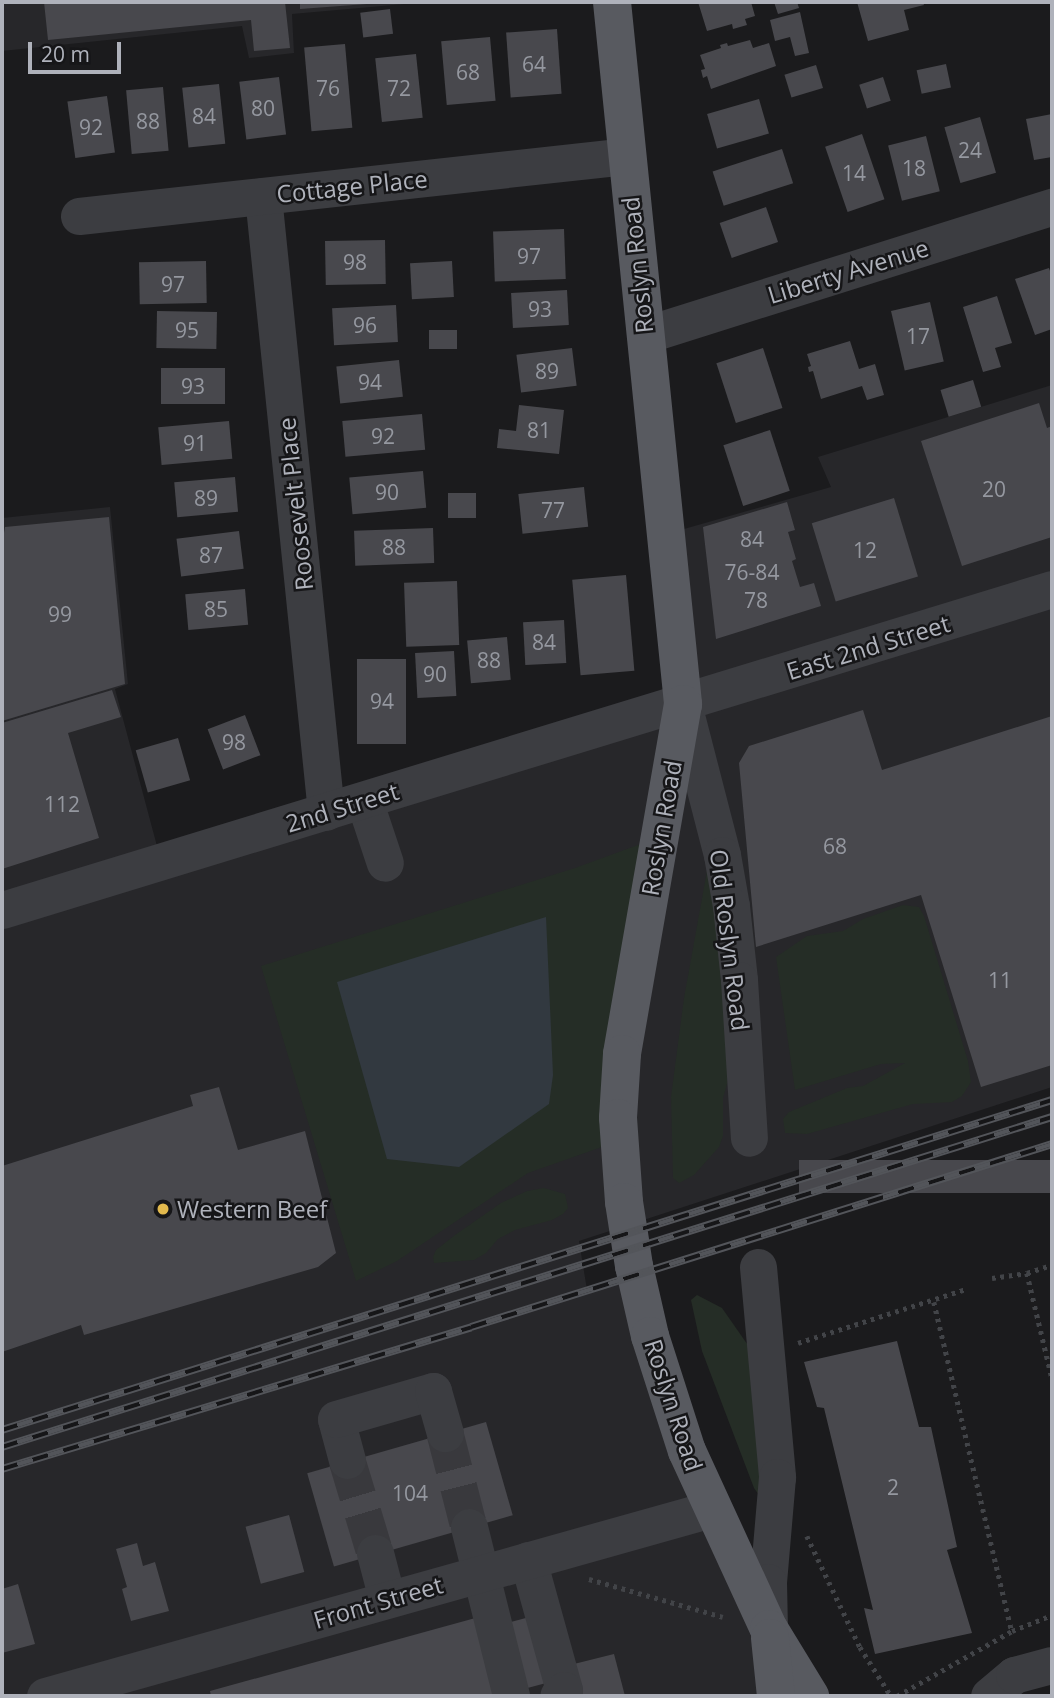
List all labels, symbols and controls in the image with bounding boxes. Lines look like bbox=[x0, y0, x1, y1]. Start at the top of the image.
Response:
scale bar bbox=[32, 28, 124, 72]
text: 20 m bbox=[41, 40, 90, 68]
house number: 64 bbox=[522, 51, 546, 77]
house number: 68 bbox=[456, 59, 480, 85]
house number: 76 bbox=[316, 75, 340, 101]
house number: 72 bbox=[387, 75, 411, 101]
house number: 80 bbox=[251, 95, 275, 121]
house number: 84 bbox=[192, 103, 216, 129]
house number: 88 bbox=[136, 108, 160, 134]
house number: 92 bbox=[79, 114, 103, 140]
house number: 24 bbox=[958, 137, 982, 163]
house number: 18 bbox=[902, 155, 926, 181]
house number: 14 bbox=[842, 160, 866, 186]
street label: Cottage Place bbox=[275, 164, 429, 208]
street label: Roslyn Road bbox=[616, 195, 658, 335]
street label: Liberty Avenue bbox=[764, 233, 932, 309]
house number: 97 bbox=[517, 243, 541, 269]
house number: 98 bbox=[343, 249, 367, 275]
house number: 97 bbox=[161, 271, 185, 297]
house number: 93 bbox=[528, 296, 552, 322]
house number: 96 bbox=[353, 312, 377, 338]
house number: 95 bbox=[175, 317, 199, 343]
house number: 17 bbox=[906, 323, 930, 349]
house number: 89 bbox=[535, 358, 559, 384]
house number: 94 bbox=[358, 369, 382, 395]
house number: 93 bbox=[181, 373, 205, 399]
street label: Roosevelt Place bbox=[272, 416, 318, 592]
house number: 81 bbox=[527, 417, 551, 443]
house number: 92 bbox=[371, 423, 395, 449]
house number: 91 bbox=[183, 430, 207, 456]
house number: 20 bbox=[982, 476, 1006, 502]
house number: 90 bbox=[375, 479, 399, 505]
house number: 89 bbox=[194, 485, 218, 511]
house number: 77 bbox=[541, 497, 565, 523]
house number: 84 bbox=[740, 526, 764, 552]
house number: 88 bbox=[382, 534, 406, 560]
house number: 12 bbox=[853, 537, 877, 563]
house number: 87 bbox=[199, 542, 223, 568]
house number: 76-84 bbox=[725, 559, 779, 585]
house number: 78 bbox=[744, 587, 768, 613]
house number: 85 bbox=[204, 596, 228, 622]
house number: 99 bbox=[48, 601, 72, 627]
street label: East 2nd Street bbox=[783, 608, 953, 686]
house number: 84 bbox=[532, 629, 556, 655]
house number: 88 bbox=[477, 647, 501, 673]
house number: 90 bbox=[423, 661, 447, 687]
house number: 94 bbox=[370, 688, 394, 714]
house number: 98 bbox=[222, 729, 246, 755]
street label: Roslyn Road bbox=[635, 758, 687, 898]
street label: 2nd Street bbox=[282, 776, 402, 838]
house number: 112 bbox=[44, 791, 80, 817]
house number: 68 bbox=[823, 833, 847, 859]
street label: Old Roslyn Road bbox=[705, 848, 755, 1032]
house number: 11 bbox=[988, 967, 1012, 993]
place label: Western Beef bbox=[177, 1195, 327, 1223]
marker: Western Beef bbox=[155, 1201, 171, 1217]
street label: Roslyn Road bbox=[639, 1335, 709, 1475]
house number: 2 bbox=[887, 1474, 899, 1500]
house number: 104 bbox=[392, 1480, 428, 1506]
street label: Front Street bbox=[310, 1570, 446, 1634]

